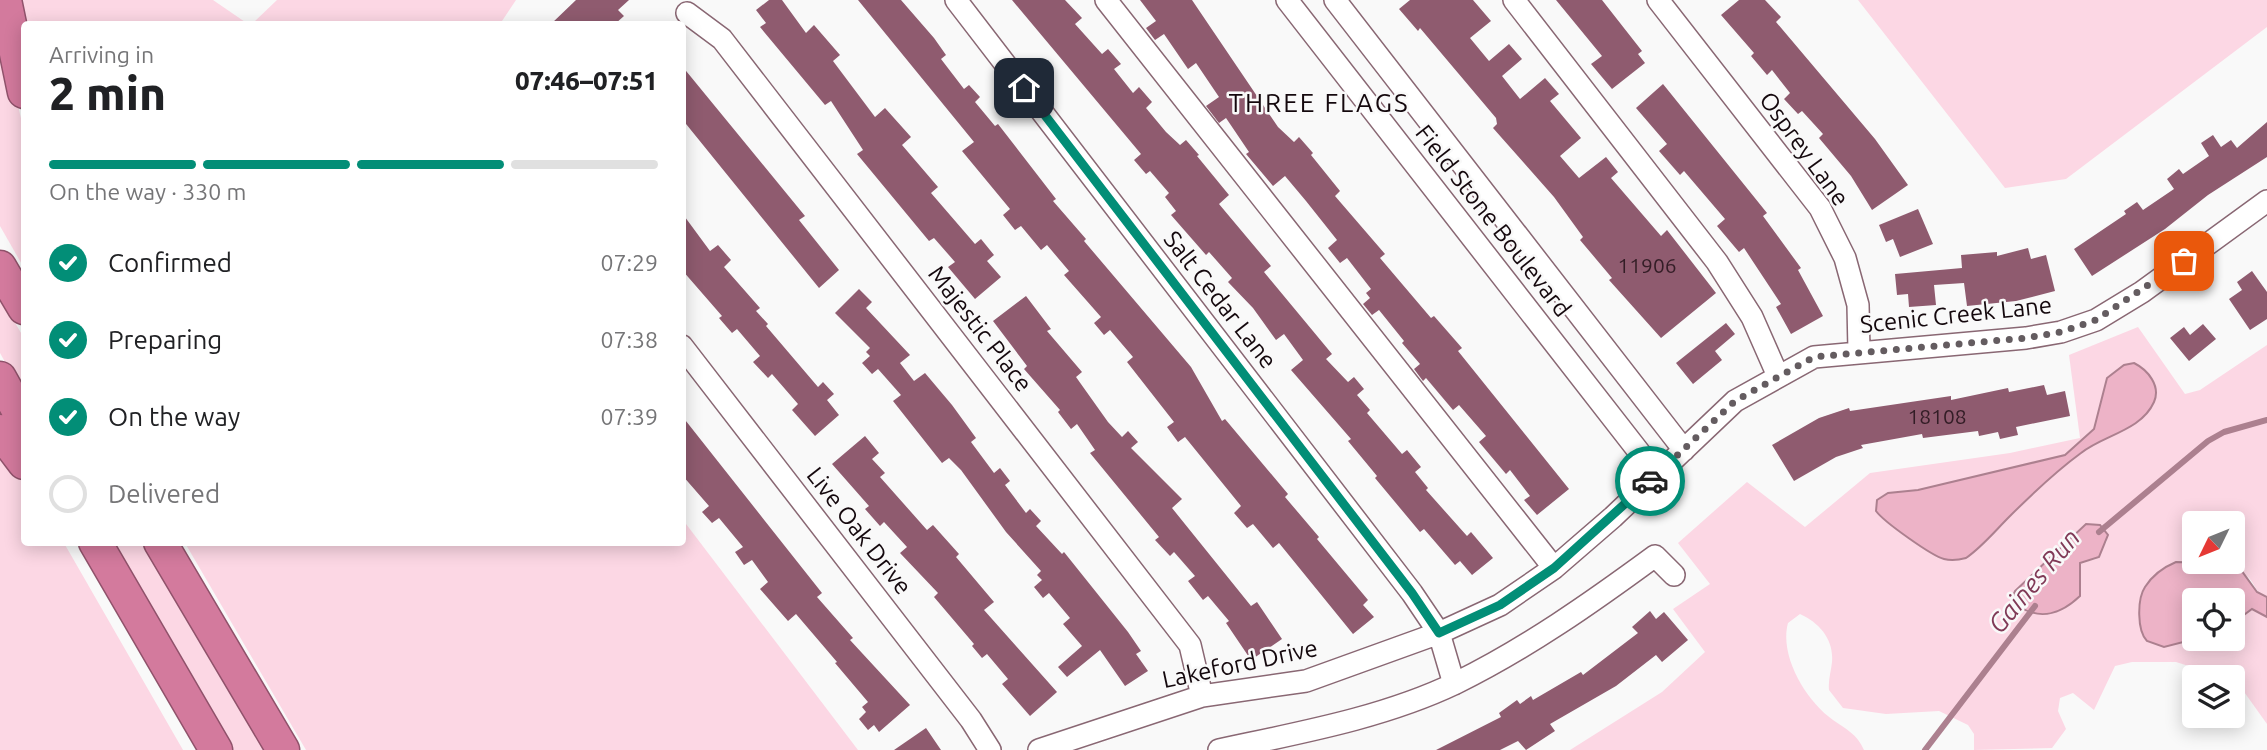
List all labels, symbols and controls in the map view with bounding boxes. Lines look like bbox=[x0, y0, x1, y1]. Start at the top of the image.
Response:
text: Arriving in bbox=[49, 42, 154, 67]
pin bbox=[994, 58, 1054, 118]
text: 07:46–07:51 bbox=[515, 66, 658, 95]
text: 2 min bbox=[49, 67, 166, 119]
icon: home bbox=[1005, 69, 1043, 107]
street label: Osprey Lane bbox=[1754, 87, 1855, 211]
district label: THREE FLAGS bbox=[1228, 88, 1410, 117]
street label: Field Stone Boulevard bbox=[1410, 120, 1577, 322]
text: On the way · 330 m bbox=[49, 179, 246, 204]
street label: Salt Cedar Lane bbox=[1158, 226, 1282, 374]
pin bbox=[2154, 231, 2214, 291]
icon: bag bbox=[2165, 242, 2203, 280]
icon: check bbox=[49, 244, 87, 282]
text: Confirmed bbox=[108, 248, 232, 277]
text: 07:29 bbox=[600, 250, 658, 275]
house number: 11906 bbox=[1617, 253, 1677, 277]
street label: Majestic Place bbox=[923, 261, 1038, 397]
street label: Scenic Creek Lane bbox=[1859, 291, 2053, 338]
icon: check bbox=[49, 321, 87, 359]
text: Preparing bbox=[108, 325, 222, 354]
text: 07:38 bbox=[600, 327, 658, 352]
icon: check bbox=[49, 398, 87, 436]
text: On the way bbox=[108, 402, 240, 431]
text: 07:39 bbox=[600, 404, 658, 429]
house number: 18108 bbox=[1907, 404, 1967, 428]
courier bbox=[1615, 446, 1685, 516]
street label: Live Oak Drive bbox=[801, 462, 917, 600]
icon: car bbox=[1631, 462, 1669, 500]
text: Delivered bbox=[108, 479, 220, 508]
north arrow bbox=[2182, 511, 2245, 574]
map controls bbox=[2182, 511, 2245, 728]
water label: Gaines Run bbox=[1982, 523, 2085, 638]
button: locate bbox=[2182, 588, 2245, 651]
street label: Lakeford Drive bbox=[1160, 634, 1320, 693]
button: layers bbox=[2182, 665, 2245, 728]

